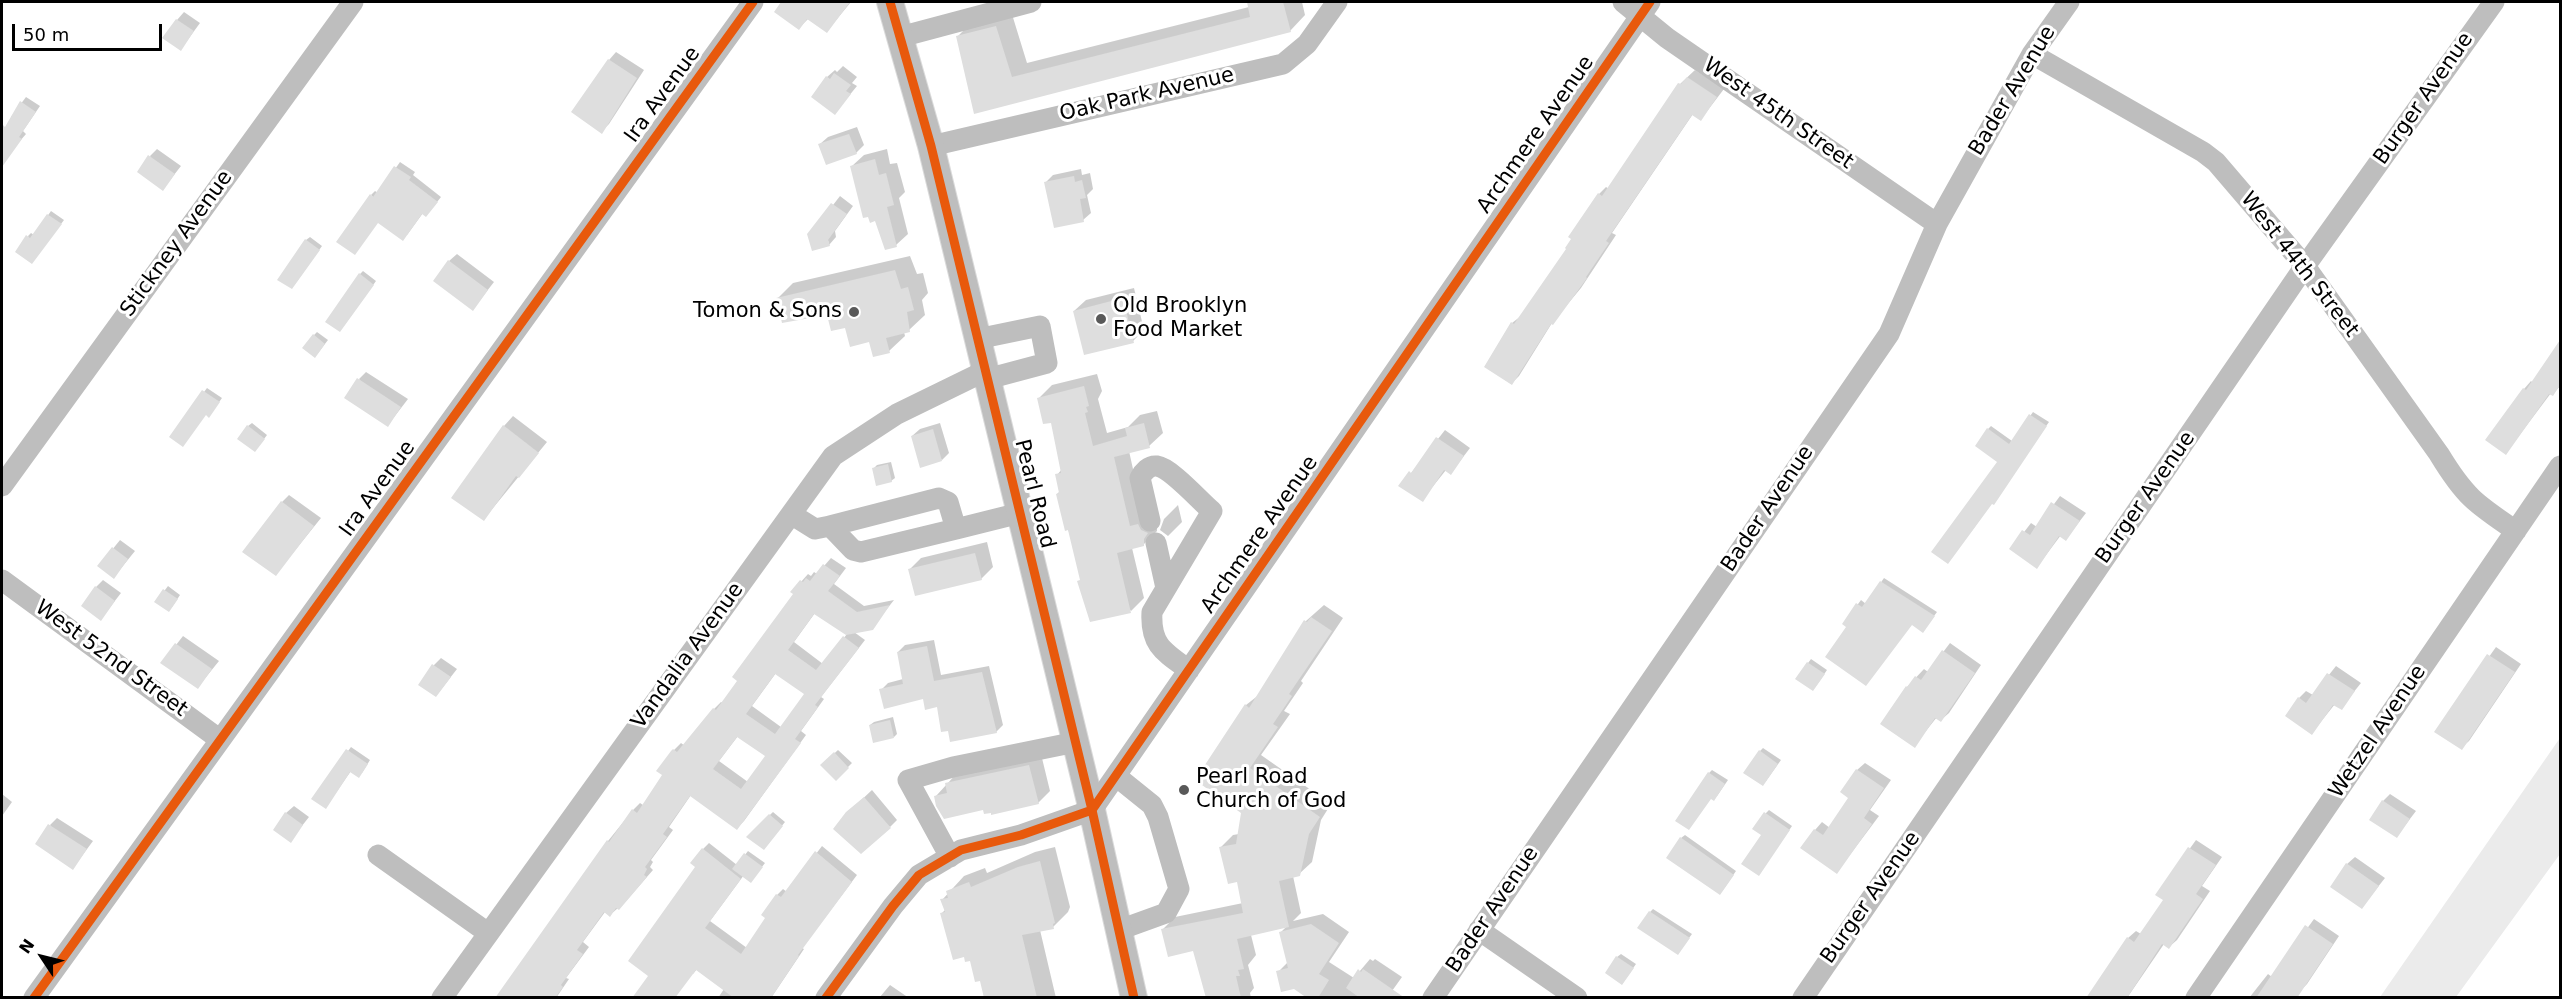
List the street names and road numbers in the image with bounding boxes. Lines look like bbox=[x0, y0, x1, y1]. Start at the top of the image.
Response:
street label: Bader Avenue bbox=[1964, 22, 2062, 160]
street label: Burger Avenue bbox=[2369, 28, 2479, 170]
street label: Ira Avenue bbox=[620, 42, 706, 148]
street label: Archmere Avenue bbox=[1472, 51, 1600, 219]
street label: West 45th Street bbox=[1698, 53, 1858, 175]
street label: Oak Park Avenue bbox=[1057, 63, 1237, 127]
street label: Stickney Avenue bbox=[116, 166, 238, 322]
street label: West 44th Street bbox=[2235, 187, 2363, 343]
street label: Burger Avenue bbox=[2091, 427, 2201, 569]
street label: Ira Avenue bbox=[335, 436, 421, 542]
street label: Pearl Road bbox=[1008, 437, 1060, 551]
street label: Bader Avenue bbox=[1716, 441, 1820, 577]
street label: Archmere Avenue bbox=[1196, 451, 1324, 619]
street label: Vandalia Avenue bbox=[627, 578, 749, 734]
street label: West 52nd Street bbox=[30, 595, 192, 723]
street label: Wetzel Avenue bbox=[2324, 661, 2432, 803]
street label: Burger Avenue bbox=[1816, 827, 1926, 969]
street label: Bader Avenue bbox=[1441, 842, 1545, 978]

